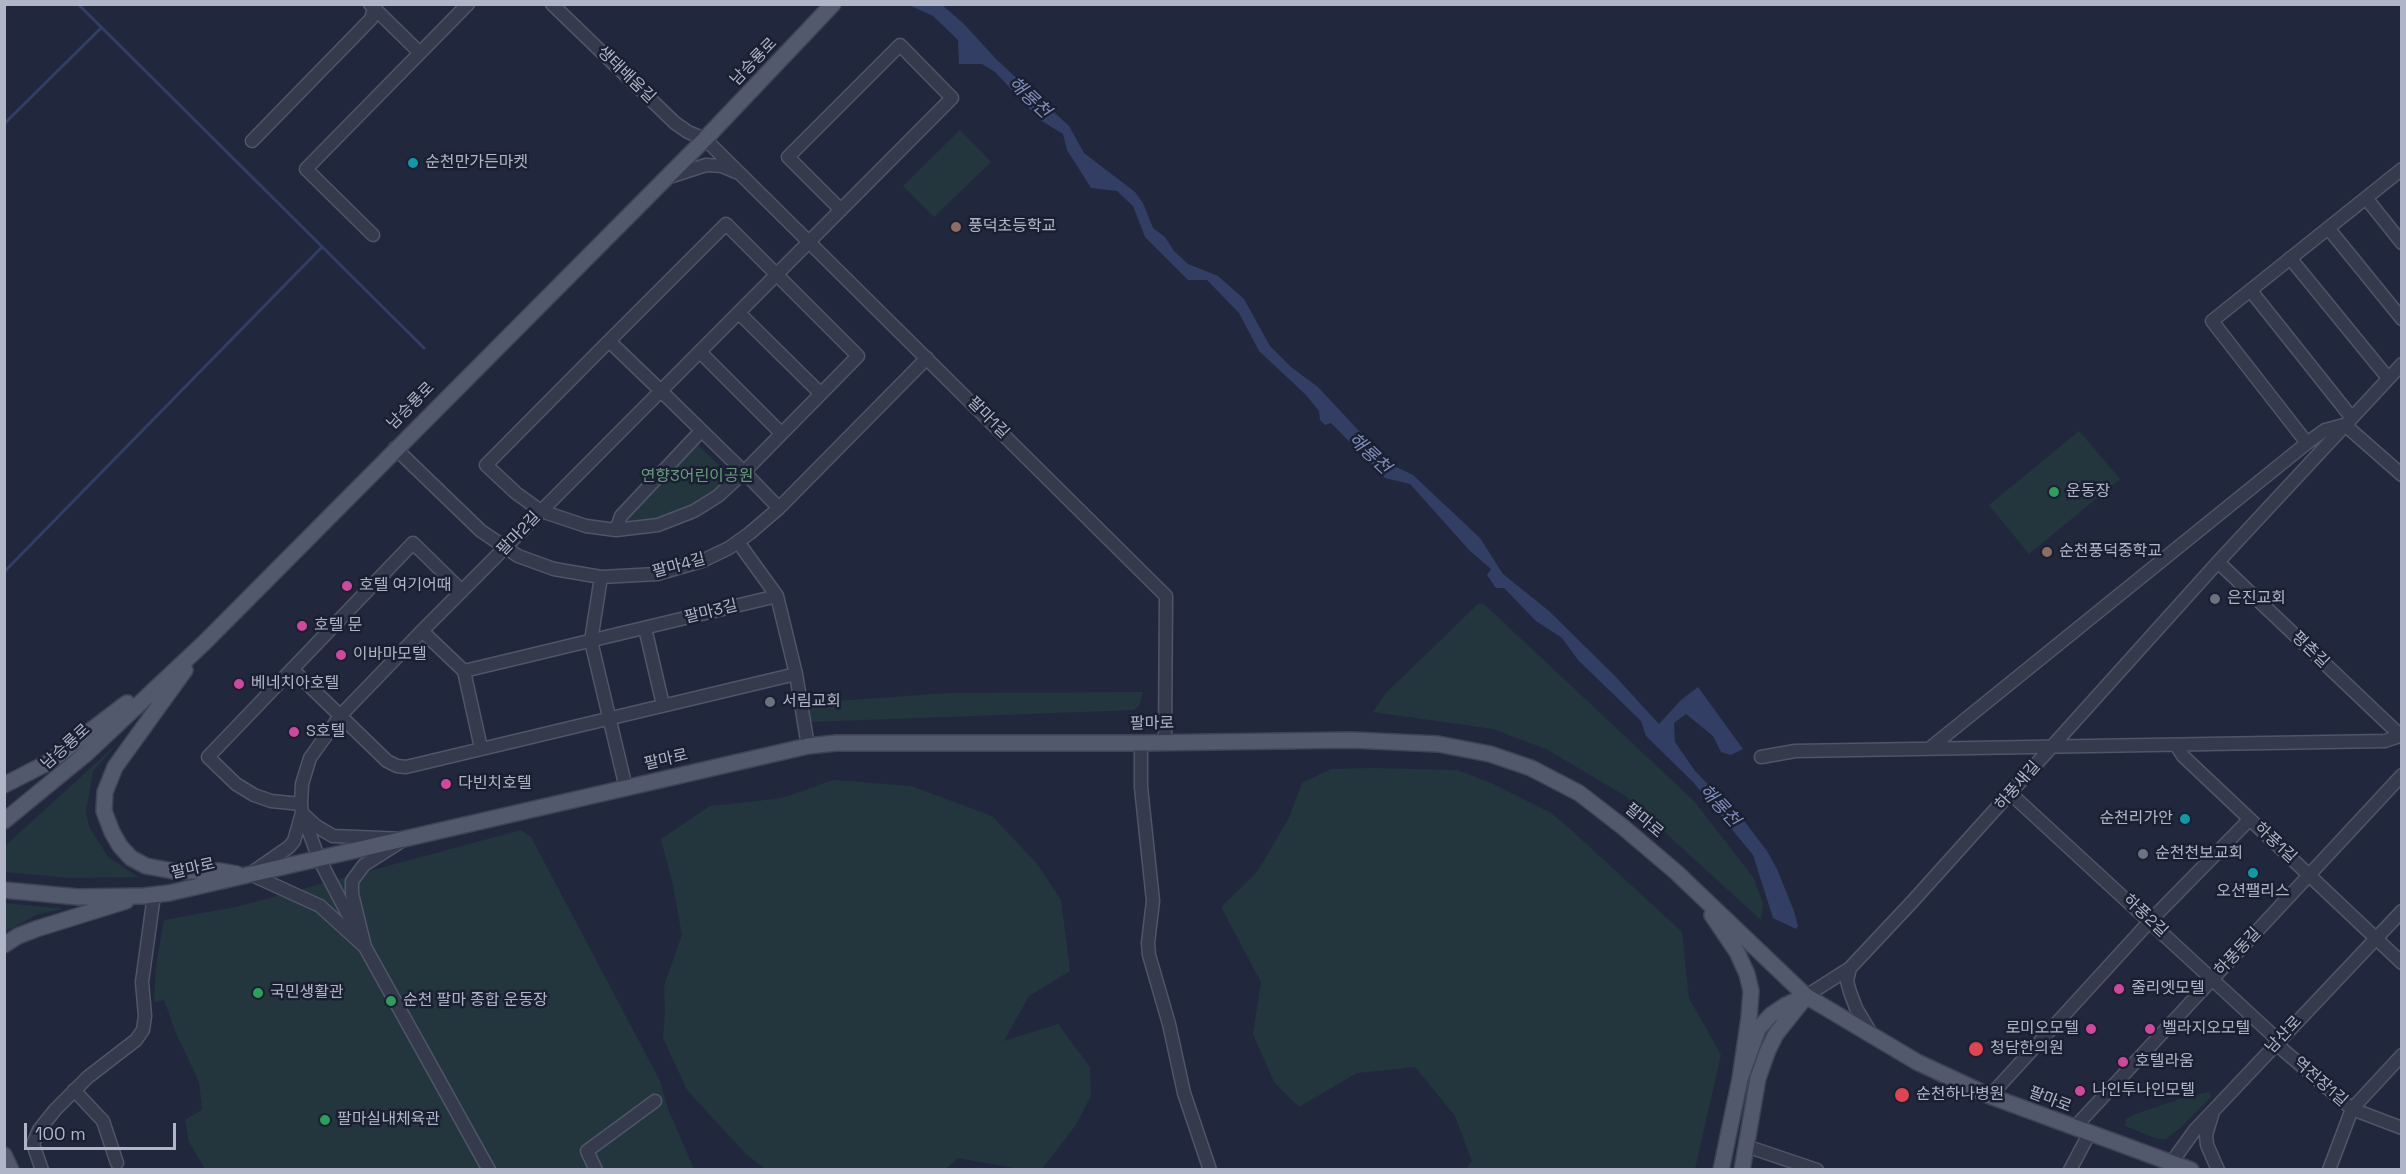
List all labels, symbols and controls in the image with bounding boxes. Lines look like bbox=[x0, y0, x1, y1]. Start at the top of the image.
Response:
street label: 남승룡로 bbox=[727, 34, 781, 90]
street label: 생태배움길 bbox=[593, 43, 659, 107]
water label: 해룡천 bbox=[1003, 73, 1055, 123]
place label: 순천만가든마켓 bbox=[425, 153, 528, 173]
marker: 순천만가든마켓 bbox=[406, 156, 420, 170]
place label: 풍덕초등학교 bbox=[968, 217, 1056, 237]
marker: 풍덕초등학교 bbox=[949, 220, 963, 234]
street label: 남승룡로 bbox=[383, 378, 439, 434]
street label: 팔마1길 bbox=[963, 393, 1013, 443]
water label: 해룡천 bbox=[1343, 429, 1395, 479]
park label: 연향3어린이공원 bbox=[641, 467, 753, 487]
place label: 운동장 bbox=[2066, 482, 2110, 502]
marker: 운동장 bbox=[2047, 485, 2061, 499]
street label: 팔마2길 bbox=[493, 508, 545, 560]
place label: 순천풍덕중학교 bbox=[2059, 542, 2162, 562]
marker: 순천풍덕중학교 bbox=[2040, 545, 2054, 559]
street label: 팔마4길 bbox=[650, 550, 708, 582]
place label: 호텔 여기어때 bbox=[359, 576, 451, 596]
marker: 호텔 여기어때 bbox=[340, 579, 354, 593]
place label: 은진교회 bbox=[2227, 589, 2286, 609]
marker: 은진교회 bbox=[2208, 592, 2222, 606]
street label: 팔마3길 bbox=[683, 596, 739, 628]
place label: 호텔 문 bbox=[314, 616, 362, 636]
marker: 호텔 문 bbox=[295, 619, 309, 633]
street label: 평촌길 bbox=[2287, 628, 2333, 672]
place label: 이바마모텔 bbox=[353, 645, 427, 665]
marker: 이바마모텔 bbox=[334, 648, 348, 662]
place label: 베네치아호텔 bbox=[251, 674, 339, 694]
marker: 베네치아호텔 bbox=[232, 677, 246, 691]
place label: 서림교회 bbox=[782, 692, 841, 712]
marker: 서림교회 bbox=[763, 695, 777, 709]
street label: 팔마로 bbox=[1130, 714, 1174, 734]
street label: 남승룡로 bbox=[38, 720, 94, 774]
place label: S호텔 bbox=[306, 722, 345, 742]
marker: S호텔 bbox=[287, 725, 301, 739]
street label: 팔마로 bbox=[642, 746, 690, 774]
street label: 하풍새길 bbox=[1991, 757, 2045, 815]
place label: 다빈치호텔 bbox=[458, 774, 532, 794]
marker: 다빈치호텔 bbox=[439, 777, 453, 791]
water label: 해룡천 bbox=[1694, 780, 1744, 832]
street label: 팔마로 bbox=[1621, 799, 1667, 843]
place label: 순천리가안 bbox=[2099, 809, 2173, 829]
marker: 순천리가안 bbox=[2178, 812, 2192, 826]
street label: 하풍1길 bbox=[2250, 819, 2300, 867]
place label: 순천천보교회 bbox=[2155, 844, 2243, 864]
marker: 순천천보교회 bbox=[2136, 847, 2150, 861]
street label: 팔마로 bbox=[169, 855, 217, 883]
marker: 오션팰리스 bbox=[2246, 866, 2260, 880]
place label: 오션팰리스 bbox=[2216, 882, 2290, 902]
street label: 하풍2길 bbox=[2119, 891, 2171, 941]
street label: 하풍동길 bbox=[2211, 924, 2265, 980]
place label: 줄리엣모텔 bbox=[2131, 979, 2205, 999]
marker: 줄리엣모텔 bbox=[2112, 982, 2126, 996]
place label: 국민생활관 bbox=[270, 983, 344, 1003]
marker: 국민생활관 bbox=[251, 986, 265, 1000]
place label: 순천 팔마 종합 운동장 bbox=[403, 991, 548, 1011]
marker: 순천 팔마 종합 운동장 bbox=[384, 994, 398, 1008]
street label: 남산로 bbox=[2262, 1012, 2306, 1058]
place label: 로미오모텔 bbox=[2005, 1019, 2079, 1039]
place label: 벨라지오모텔 bbox=[2162, 1019, 2250, 1039]
marker: 로미오모텔 bbox=[2084, 1022, 2098, 1036]
marker: 벨라지오모텔 bbox=[2143, 1022, 2157, 1036]
place label: 청담한의원 bbox=[1990, 1039, 2064, 1059]
marker: 청담한의원 bbox=[1967, 1040, 1985, 1058]
place label: 호텔라움 bbox=[2135, 1052, 2194, 1072]
street label: 역전장1길 bbox=[2289, 1053, 2351, 1111]
marker: 호텔라움 bbox=[2116, 1055, 2130, 1069]
place label: 나인투나인모텔 bbox=[2092, 1081, 2195, 1101]
street label: 팔마로 bbox=[2026, 1083, 2074, 1117]
marker: 나인투나인모텔 bbox=[2073, 1084, 2087, 1098]
place label: 순천하나병원 bbox=[1916, 1085, 2004, 1105]
marker: 순천하나병원 bbox=[1893, 1086, 1911, 1104]
place label: 팔마실내체육관 bbox=[337, 1110, 440, 1130]
scale bar bbox=[27, 1111, 178, 1149]
marker: 팔마실내체육관 bbox=[318, 1113, 332, 1127]
text: 100 m bbox=[35, 1122, 86, 1145]

